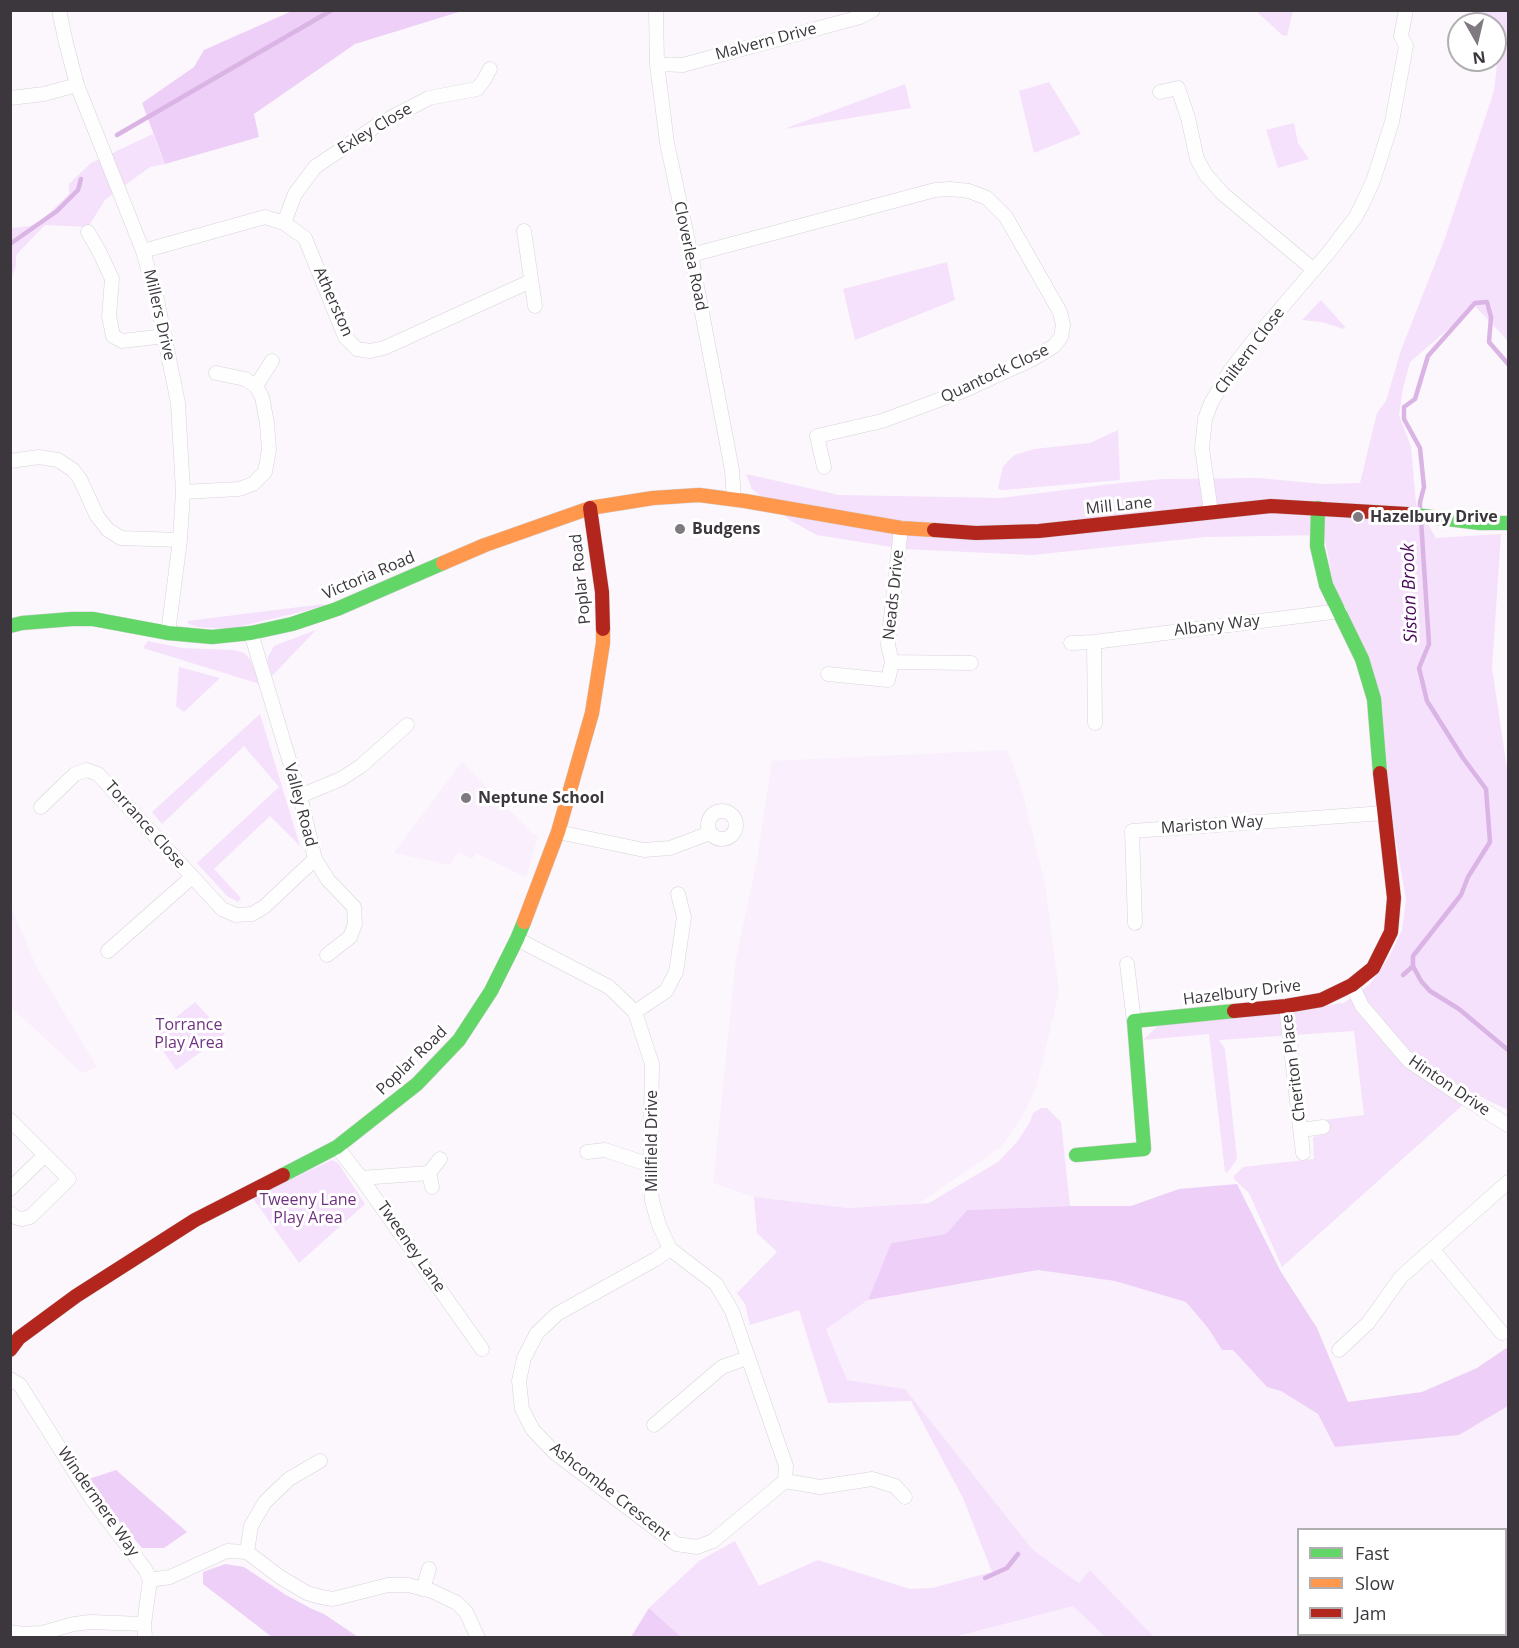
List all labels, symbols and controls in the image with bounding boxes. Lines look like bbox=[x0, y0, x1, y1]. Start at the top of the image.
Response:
north arrow bbox=[1447, 12, 1507, 72]
street label: Malvern Drive bbox=[713, 19, 819, 65]
text: N bbox=[1471, 46, 1487, 70]
street label: Exley Close bbox=[335, 99, 415, 159]
street label: Cloverlea Road bbox=[669, 199, 711, 313]
street label: Atherston bbox=[309, 264, 357, 340]
street label: Millers Drive bbox=[139, 268, 179, 362]
street label: Chiltern Close bbox=[1211, 304, 1289, 398]
street label: Quantock Close bbox=[938, 341, 1052, 407]
street label: Mill Lane bbox=[1085, 493, 1153, 519]
place label: Hazelbury Drive bbox=[1370, 507, 1498, 527]
marker: Hazelbury Drive bbox=[1351, 510, 1365, 524]
place label: Budgens bbox=[692, 519, 760, 539]
marker: Budgens bbox=[673, 522, 687, 536]
street label: Poplar Road bbox=[567, 533, 595, 625]
water label: Siston Brook bbox=[1397, 543, 1423, 643]
street label: Victoria Road bbox=[320, 548, 418, 604]
street label: Neads Drive bbox=[880, 549, 908, 641]
street label: Albany Way bbox=[1173, 611, 1261, 641]
street label: Valley Road bbox=[280, 761, 320, 849]
street label: Torrance Close bbox=[101, 777, 189, 873]
place label: Neptune School bbox=[478, 788, 604, 808]
marker: Neptune School bbox=[459, 791, 473, 805]
street label: Mariston Way bbox=[1160, 812, 1264, 838]
street label: Hazelbury Drive bbox=[1182, 976, 1302, 1010]
street label: Cheriton Place bbox=[1278, 1013, 1310, 1123]
park label: Torrance Play Area bbox=[154, 1015, 224, 1053]
street label: Poplar Road bbox=[373, 1023, 451, 1099]
street label: Hinton Drive bbox=[1405, 1052, 1493, 1120]
street label: Millfield Drive bbox=[642, 1090, 662, 1192]
park label: Tweeny Lane Play Area bbox=[259, 1190, 357, 1228]
street label: Tweeney Lane bbox=[373, 1198, 449, 1296]
street label: Ashcombe Crescent bbox=[546, 1439, 674, 1545]
street label: Windermere Way bbox=[53, 1444, 143, 1560]
legend bbox=[1297, 1528, 1507, 1636]
text: Fast bbox=[1355, 1541, 1389, 1565]
text: Slow bbox=[1355, 1571, 1394, 1595]
text: Jam bbox=[1355, 1601, 1387, 1625]

